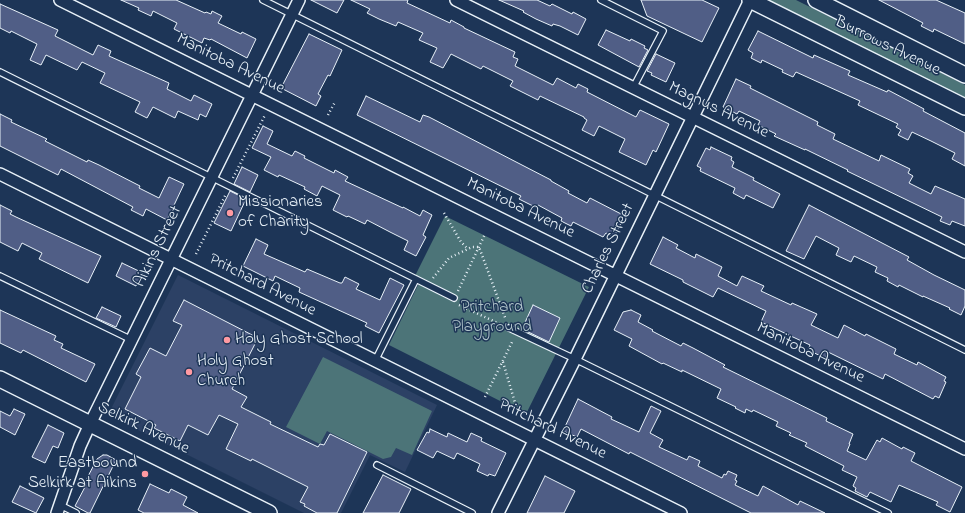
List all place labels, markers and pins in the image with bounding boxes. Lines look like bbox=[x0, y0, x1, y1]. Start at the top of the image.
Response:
place label: Missionaries of Charity bbox=[238, 193, 323, 233]
marker: Missionaries of Charity bbox=[225, 208, 235, 218]
place label: Holy Ghost School bbox=[235, 330, 363, 350]
marker: Holy Ghost School bbox=[222, 335, 232, 345]
place label: Holy Ghost Church bbox=[197, 352, 274, 392]
marker: Holy Ghost Church bbox=[184, 367, 194, 377]
place label: Eastbound Selkirk at Aikins bbox=[28, 454, 137, 494]
marker: Eastbound Selkirk at Aikins bbox=[140, 469, 150, 479]

